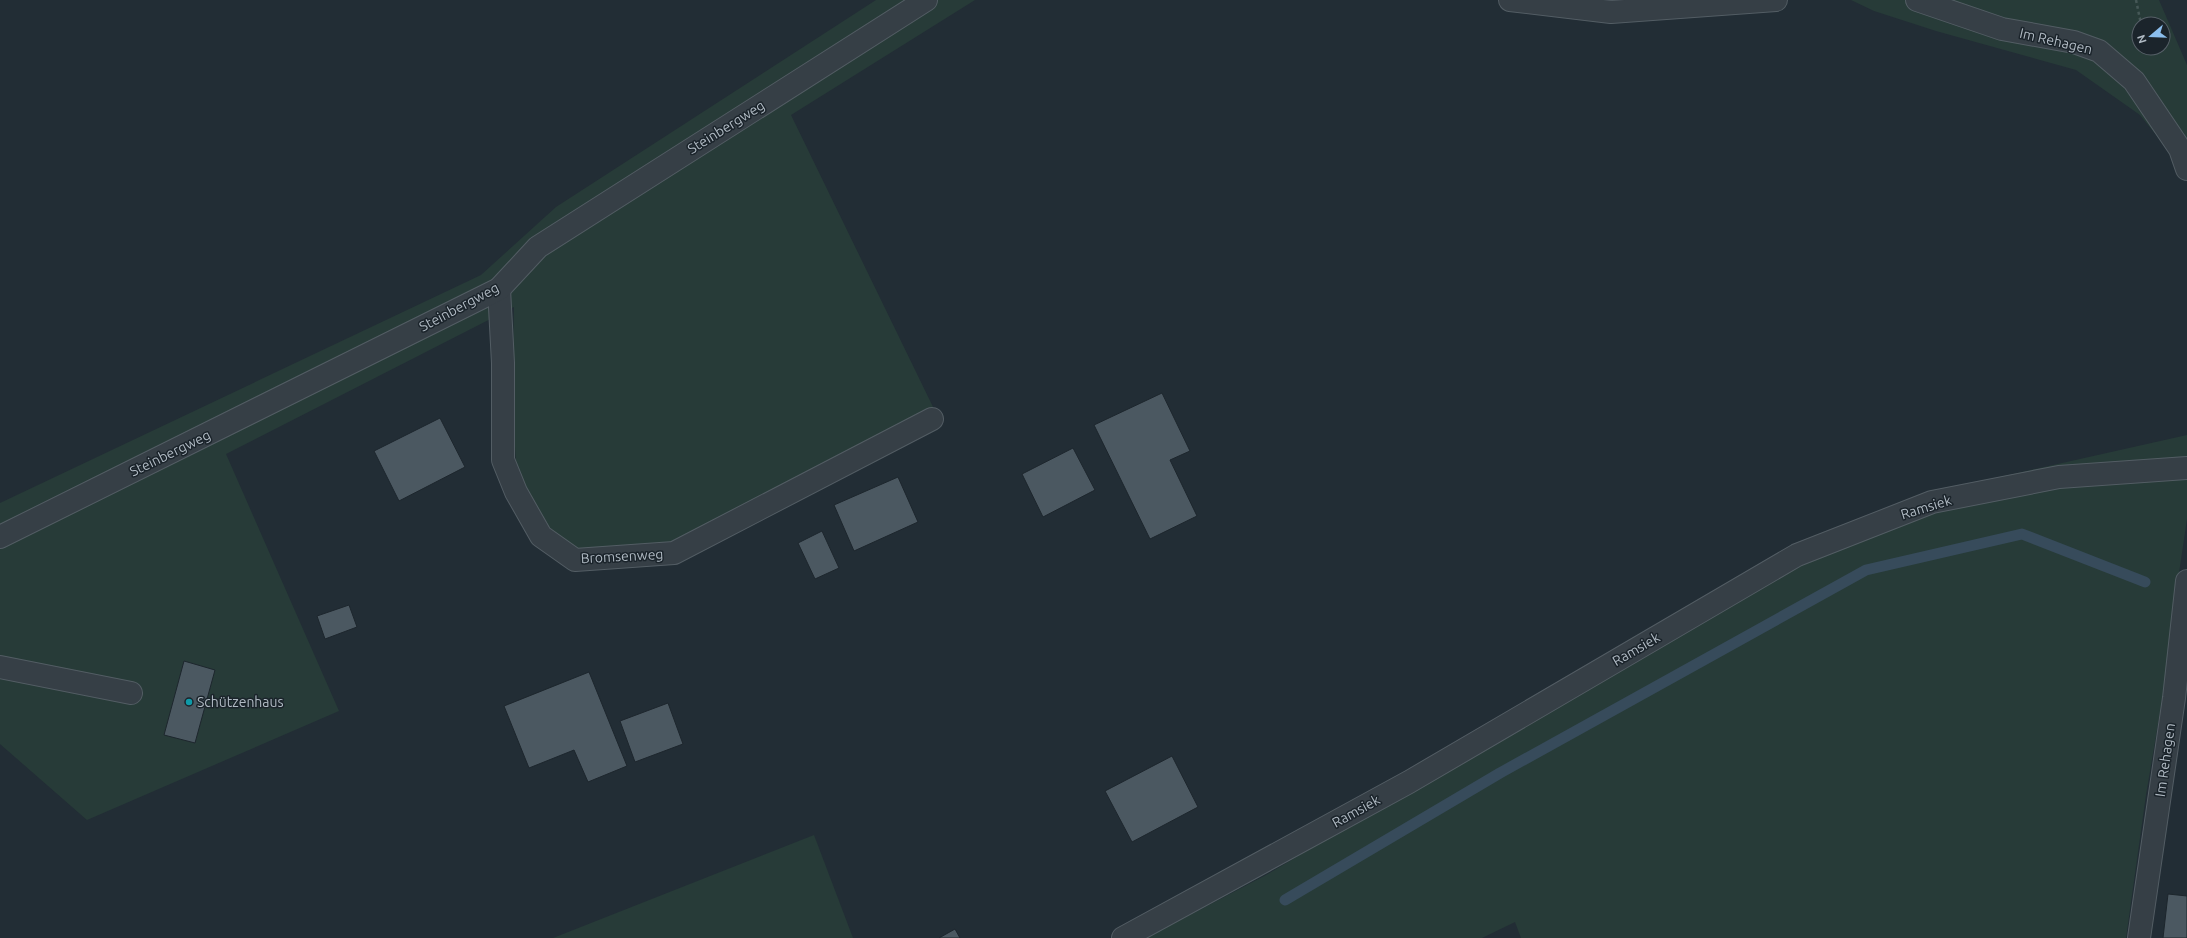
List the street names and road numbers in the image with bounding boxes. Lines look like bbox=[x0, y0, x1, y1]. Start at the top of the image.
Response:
street label: Im Rehagen bbox=[2018, 25, 2094, 57]
street label: Steinbergweg bbox=[685, 97, 767, 157]
street label: Steinbergweg bbox=[416, 279, 502, 335]
street label: Steinbergweg bbox=[127, 427, 213, 479]
street label: Ramsiek bbox=[1899, 492, 1953, 522]
street label: Bromsenweg bbox=[580, 546, 664, 566]
street label: Ramsiek bbox=[1609, 629, 1663, 669]
street label: Im Rehagen bbox=[2152, 722, 2178, 798]
street label: Ramsiek bbox=[1329, 791, 1383, 831]

